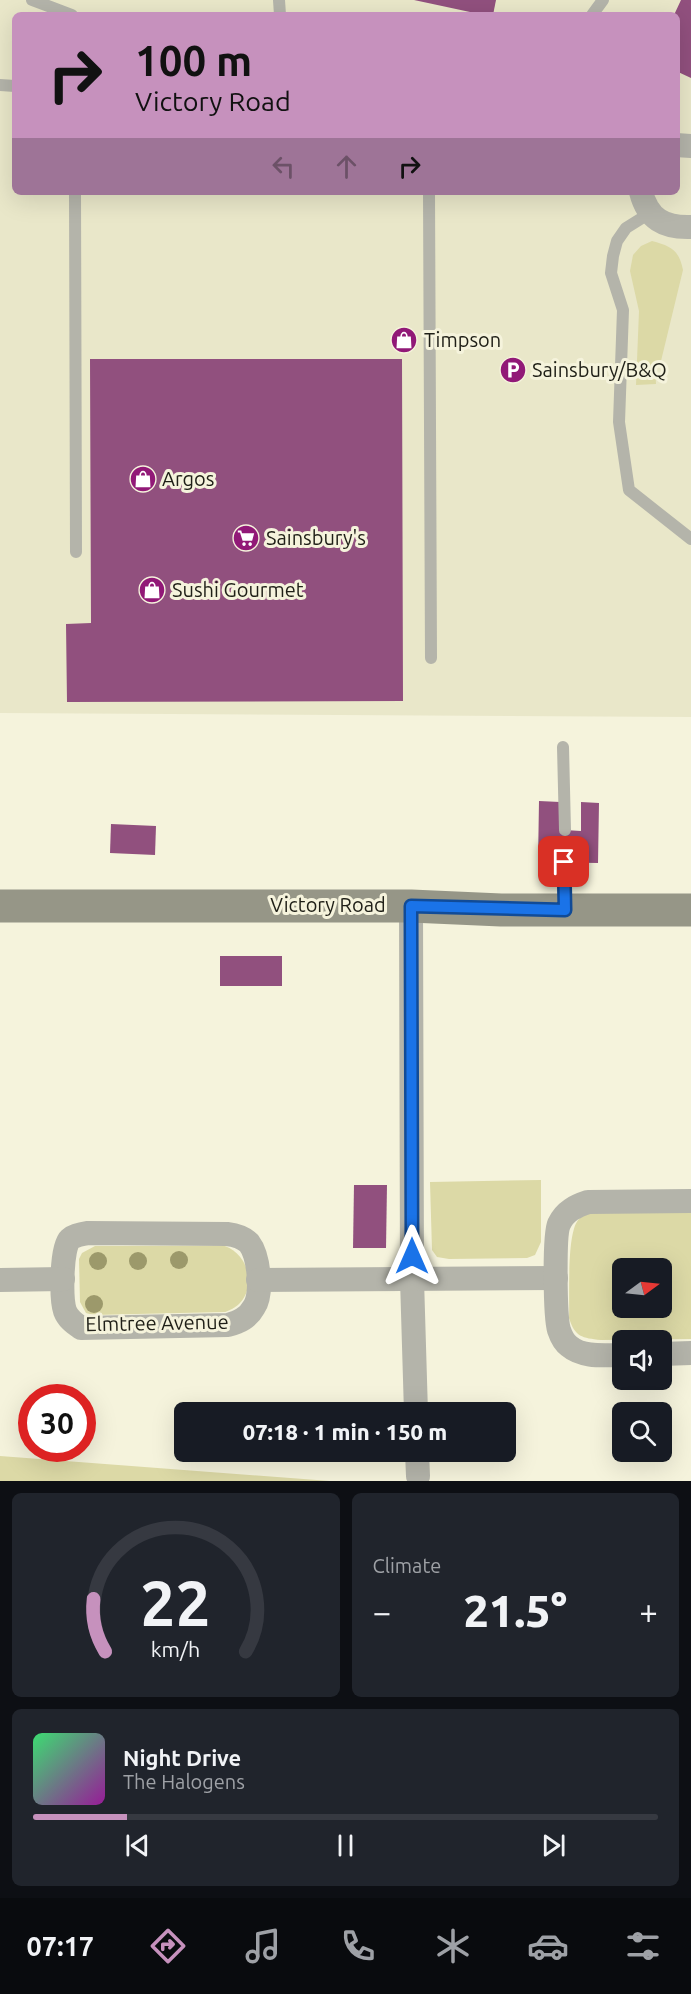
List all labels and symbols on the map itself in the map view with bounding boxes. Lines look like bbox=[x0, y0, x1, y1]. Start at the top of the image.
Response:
shop icon: Timpson bbox=[389, 325, 419, 355]
place label: Timpson bbox=[424, 328, 501, 351]
parking icon: Sainsbury/B&Q bbox=[498, 355, 528, 385]
place label: Sainsbury/B&Q bbox=[532, 358, 667, 381]
shop icon: Argos bbox=[128, 464, 158, 494]
place label: Argos bbox=[162, 467, 214, 490]
supermarket icon: Sainsbury's bbox=[231, 523, 261, 553]
place label: Sainsbury's bbox=[266, 526, 366, 549]
shop icon: Sushi Gourmet bbox=[137, 575, 167, 605]
place label: Sushi Gourmet bbox=[172, 578, 304, 601]
pin bbox=[538, 836, 589, 887]
street label: Victory Road bbox=[270, 893, 386, 916]
position arrow bbox=[380, 1224, 444, 1288]
north arrow bbox=[612, 1258, 672, 1318]
street label: Elmtree Avenue bbox=[85, 1310, 229, 1335]
speed limit sign: 30 bbox=[18, 1384, 96, 1462]

